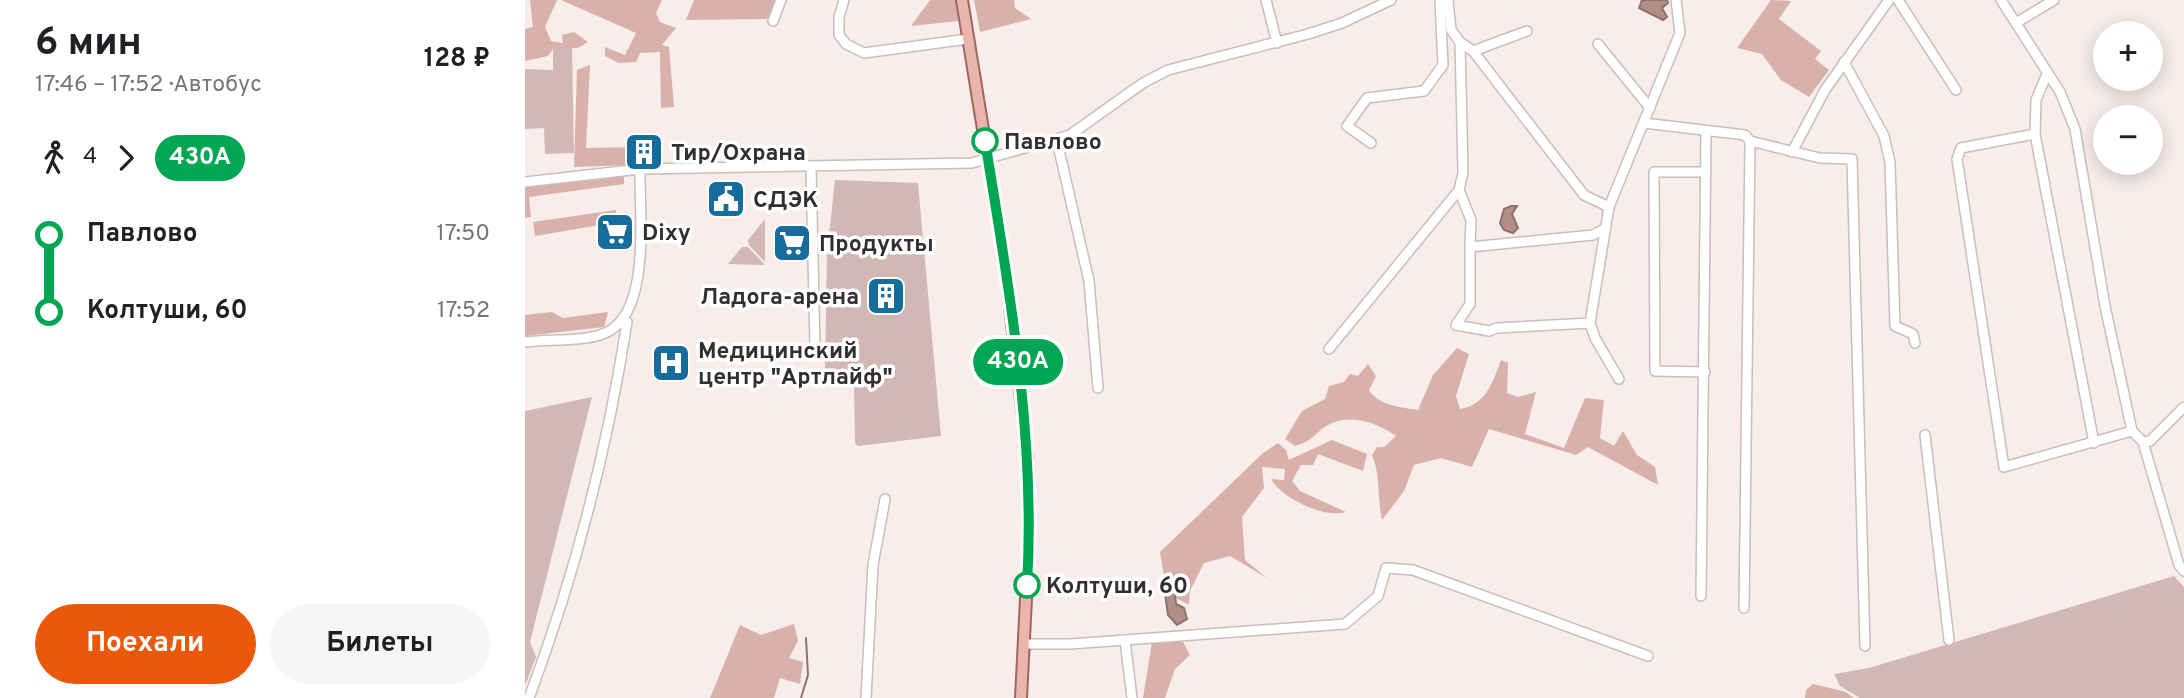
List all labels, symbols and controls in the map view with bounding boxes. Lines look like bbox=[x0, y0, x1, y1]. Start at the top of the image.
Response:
text: 6 мин bbox=[35, 20, 142, 69]
map controls bbox=[2093, 21, 2163, 175]
button: + bbox=[2093, 21, 2163, 91]
text: 128 ₽ bbox=[424, 43, 490, 76]
text: 17:46 – 17:52 · Автобус bbox=[35, 71, 262, 100]
button: − bbox=[2093, 105, 2163, 175]
marker: Павлово bbox=[972, 128, 998, 154]
place label: Павлово bbox=[1004, 129, 1102, 158]
building icon: Тир/Охрана bbox=[623, 131, 665, 173]
icon: walk bbox=[35, 139, 73, 177]
icon: forward bbox=[107, 139, 145, 177]
place label: Тир/Охрана bbox=[671, 140, 806, 169]
text: 4 bbox=[83, 143, 97, 172]
text: 430А bbox=[169, 143, 231, 173]
public building icon: СДЭК bbox=[705, 178, 747, 220]
place label: СДЭК bbox=[753, 187, 819, 216]
supermarket icon: Dixy bbox=[594, 211, 636, 253]
text: Павлово bbox=[87, 218, 197, 251]
text: 17:50 bbox=[436, 220, 490, 249]
place label: Dixy bbox=[642, 220, 691, 249]
supermarket icon: Продукты bbox=[771, 222, 813, 264]
place label: Продукты bbox=[819, 231, 934, 260]
building icon: Ладога-арена bbox=[865, 275, 907, 317]
place label: Ладога-арена bbox=[700, 284, 859, 313]
text: Колтуши, 60 bbox=[87, 295, 248, 328]
text: 17:52 bbox=[437, 297, 490, 326]
place label: Медицинский центр "Артлайф" bbox=[698, 338, 893, 393]
line badge: 430А bbox=[969, 339, 1067, 385]
hospital icon: Медицинский центр "Артлайф" bbox=[650, 342, 692, 384]
text: 430А bbox=[987, 347, 1049, 377]
marker: Колтуши, 60 bbox=[1014, 572, 1040, 598]
place label: Колтуши, 60 bbox=[1046, 573, 1188, 602]
button: Поехали bbox=[35, 604, 256, 684]
button: Билеты bbox=[270, 604, 490, 684]

